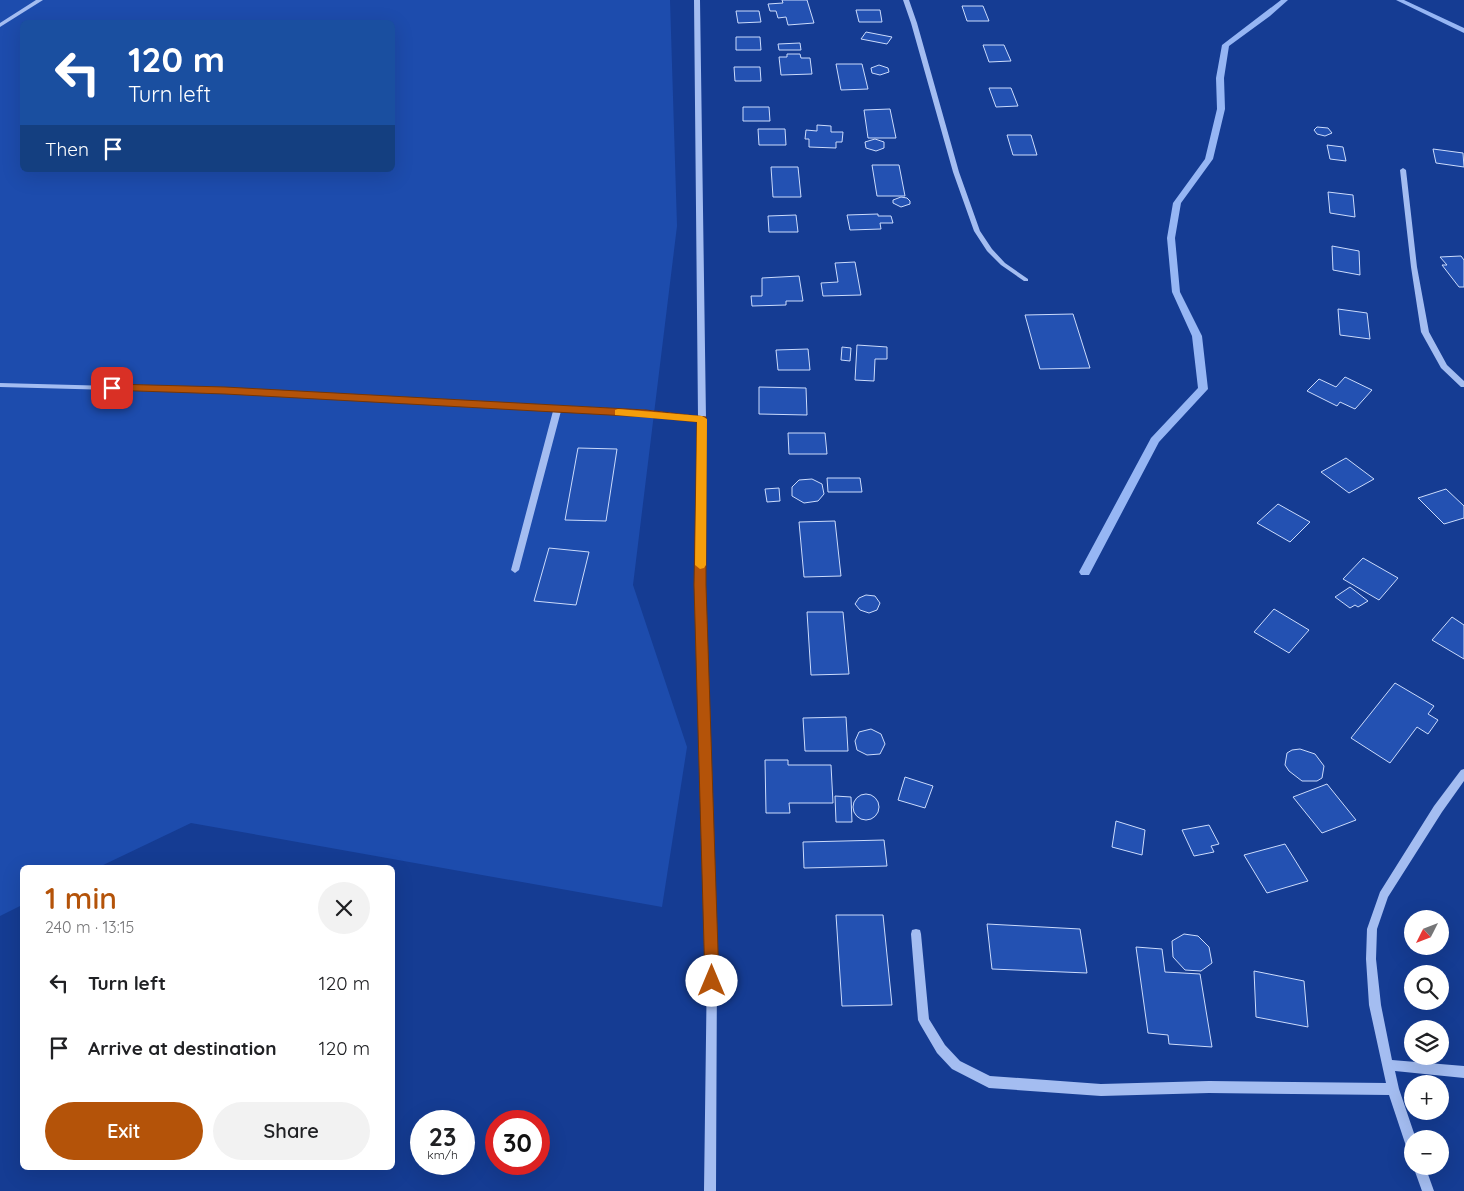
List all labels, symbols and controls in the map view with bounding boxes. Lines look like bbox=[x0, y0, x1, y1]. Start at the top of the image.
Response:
text: 120 m bbox=[128, 37, 225, 81]
icon: left bbox=[45, 40, 110, 105]
text: Turn left bbox=[128, 80, 211, 108]
icon: arrive bbox=[99, 135, 127, 163]
text: Then bbox=[45, 137, 89, 161]
pin bbox=[91, 367, 133, 409]
icon: arrive bbox=[98, 374, 126, 402]
text: 1 min bbox=[45, 879, 117, 917]
button: close bbox=[318, 882, 370, 934]
north arrow bbox=[1404, 910, 1449, 955]
map controls bbox=[1404, 910, 1449, 1175]
text: 240 m · 13:15 bbox=[45, 917, 134, 937]
position arrow bbox=[685, 954, 737, 1006]
button: search bbox=[1404, 965, 1449, 1010]
icon: left bbox=[45, 969, 73, 997]
text: Turn left bbox=[88, 971, 166, 995]
text: 120 m bbox=[319, 971, 370, 995]
button: layers bbox=[1404, 1020, 1449, 1065]
icon: arrive bbox=[45, 1034, 73, 1062]
text: Arrive at destination bbox=[88, 1036, 277, 1060]
text: 120 m bbox=[319, 1036, 370, 1060]
button: + bbox=[1404, 1075, 1449, 1120]
button: Exit bbox=[45, 1102, 203, 1160]
button: Share bbox=[213, 1102, 370, 1160]
speed limit sign: 30 bbox=[485, 1110, 550, 1175]
text: 23 bbox=[429, 1121, 456, 1152]
button: − bbox=[1404, 1130, 1449, 1175]
text: km/h bbox=[427, 1147, 458, 1162]

